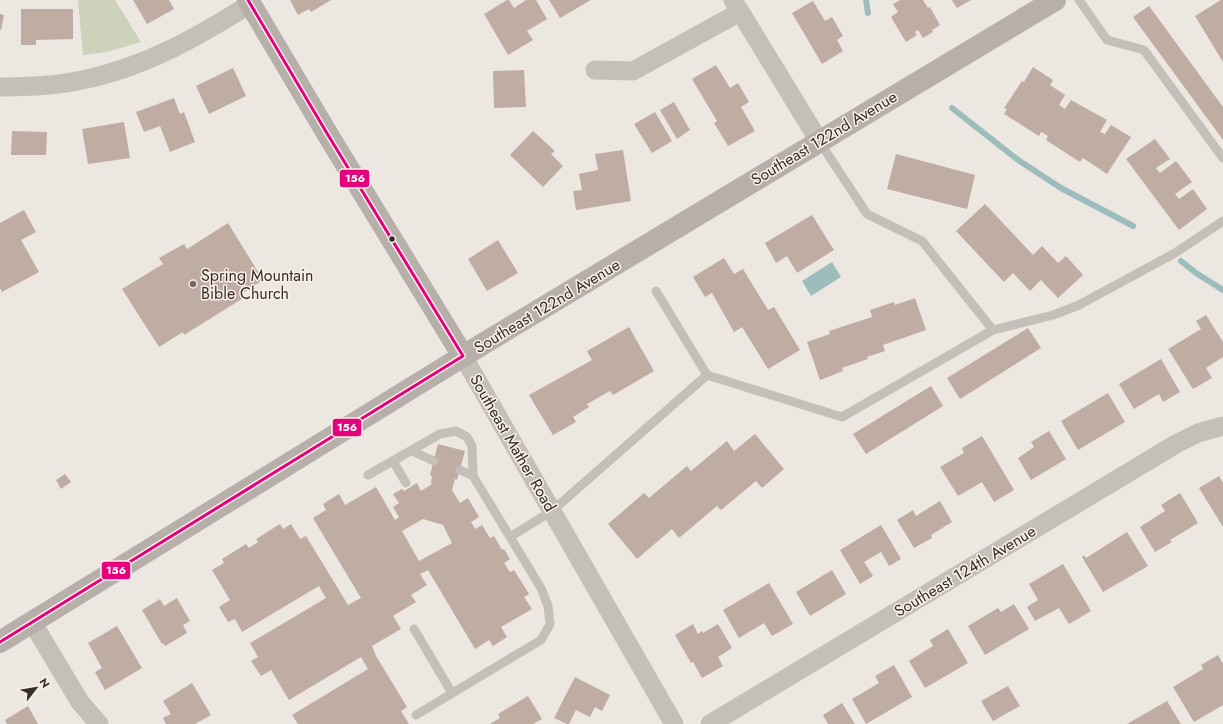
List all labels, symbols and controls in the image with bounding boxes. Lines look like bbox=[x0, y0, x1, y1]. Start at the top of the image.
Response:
street label: Southeast 122nd Avenue bbox=[747, 85, 901, 191]
line badge: 156 bbox=[339, 169, 370, 188]
text: 156 bbox=[345, 170, 365, 186]
unlabelled marker bbox=[387, 234, 397, 244]
street label: Southeast 122nd Avenue bbox=[470, 253, 624, 359]
place label: Spring Mountain Bible Church bbox=[201, 264, 313, 305]
marker: Spring Mountain Bible Church bbox=[188, 279, 198, 289]
street label: Southeast Mather Road bbox=[464, 370, 562, 516]
line badge: 156 bbox=[332, 418, 362, 437]
text: 156 bbox=[337, 419, 357, 435]
street label: Southeast 124th Avenue bbox=[890, 520, 1040, 622]
line badge: 156 bbox=[101, 561, 131, 580]
text: 156 bbox=[106, 562, 126, 578]
north arrow bbox=[16, 668, 56, 708]
text: N bbox=[35, 675, 54, 691]

